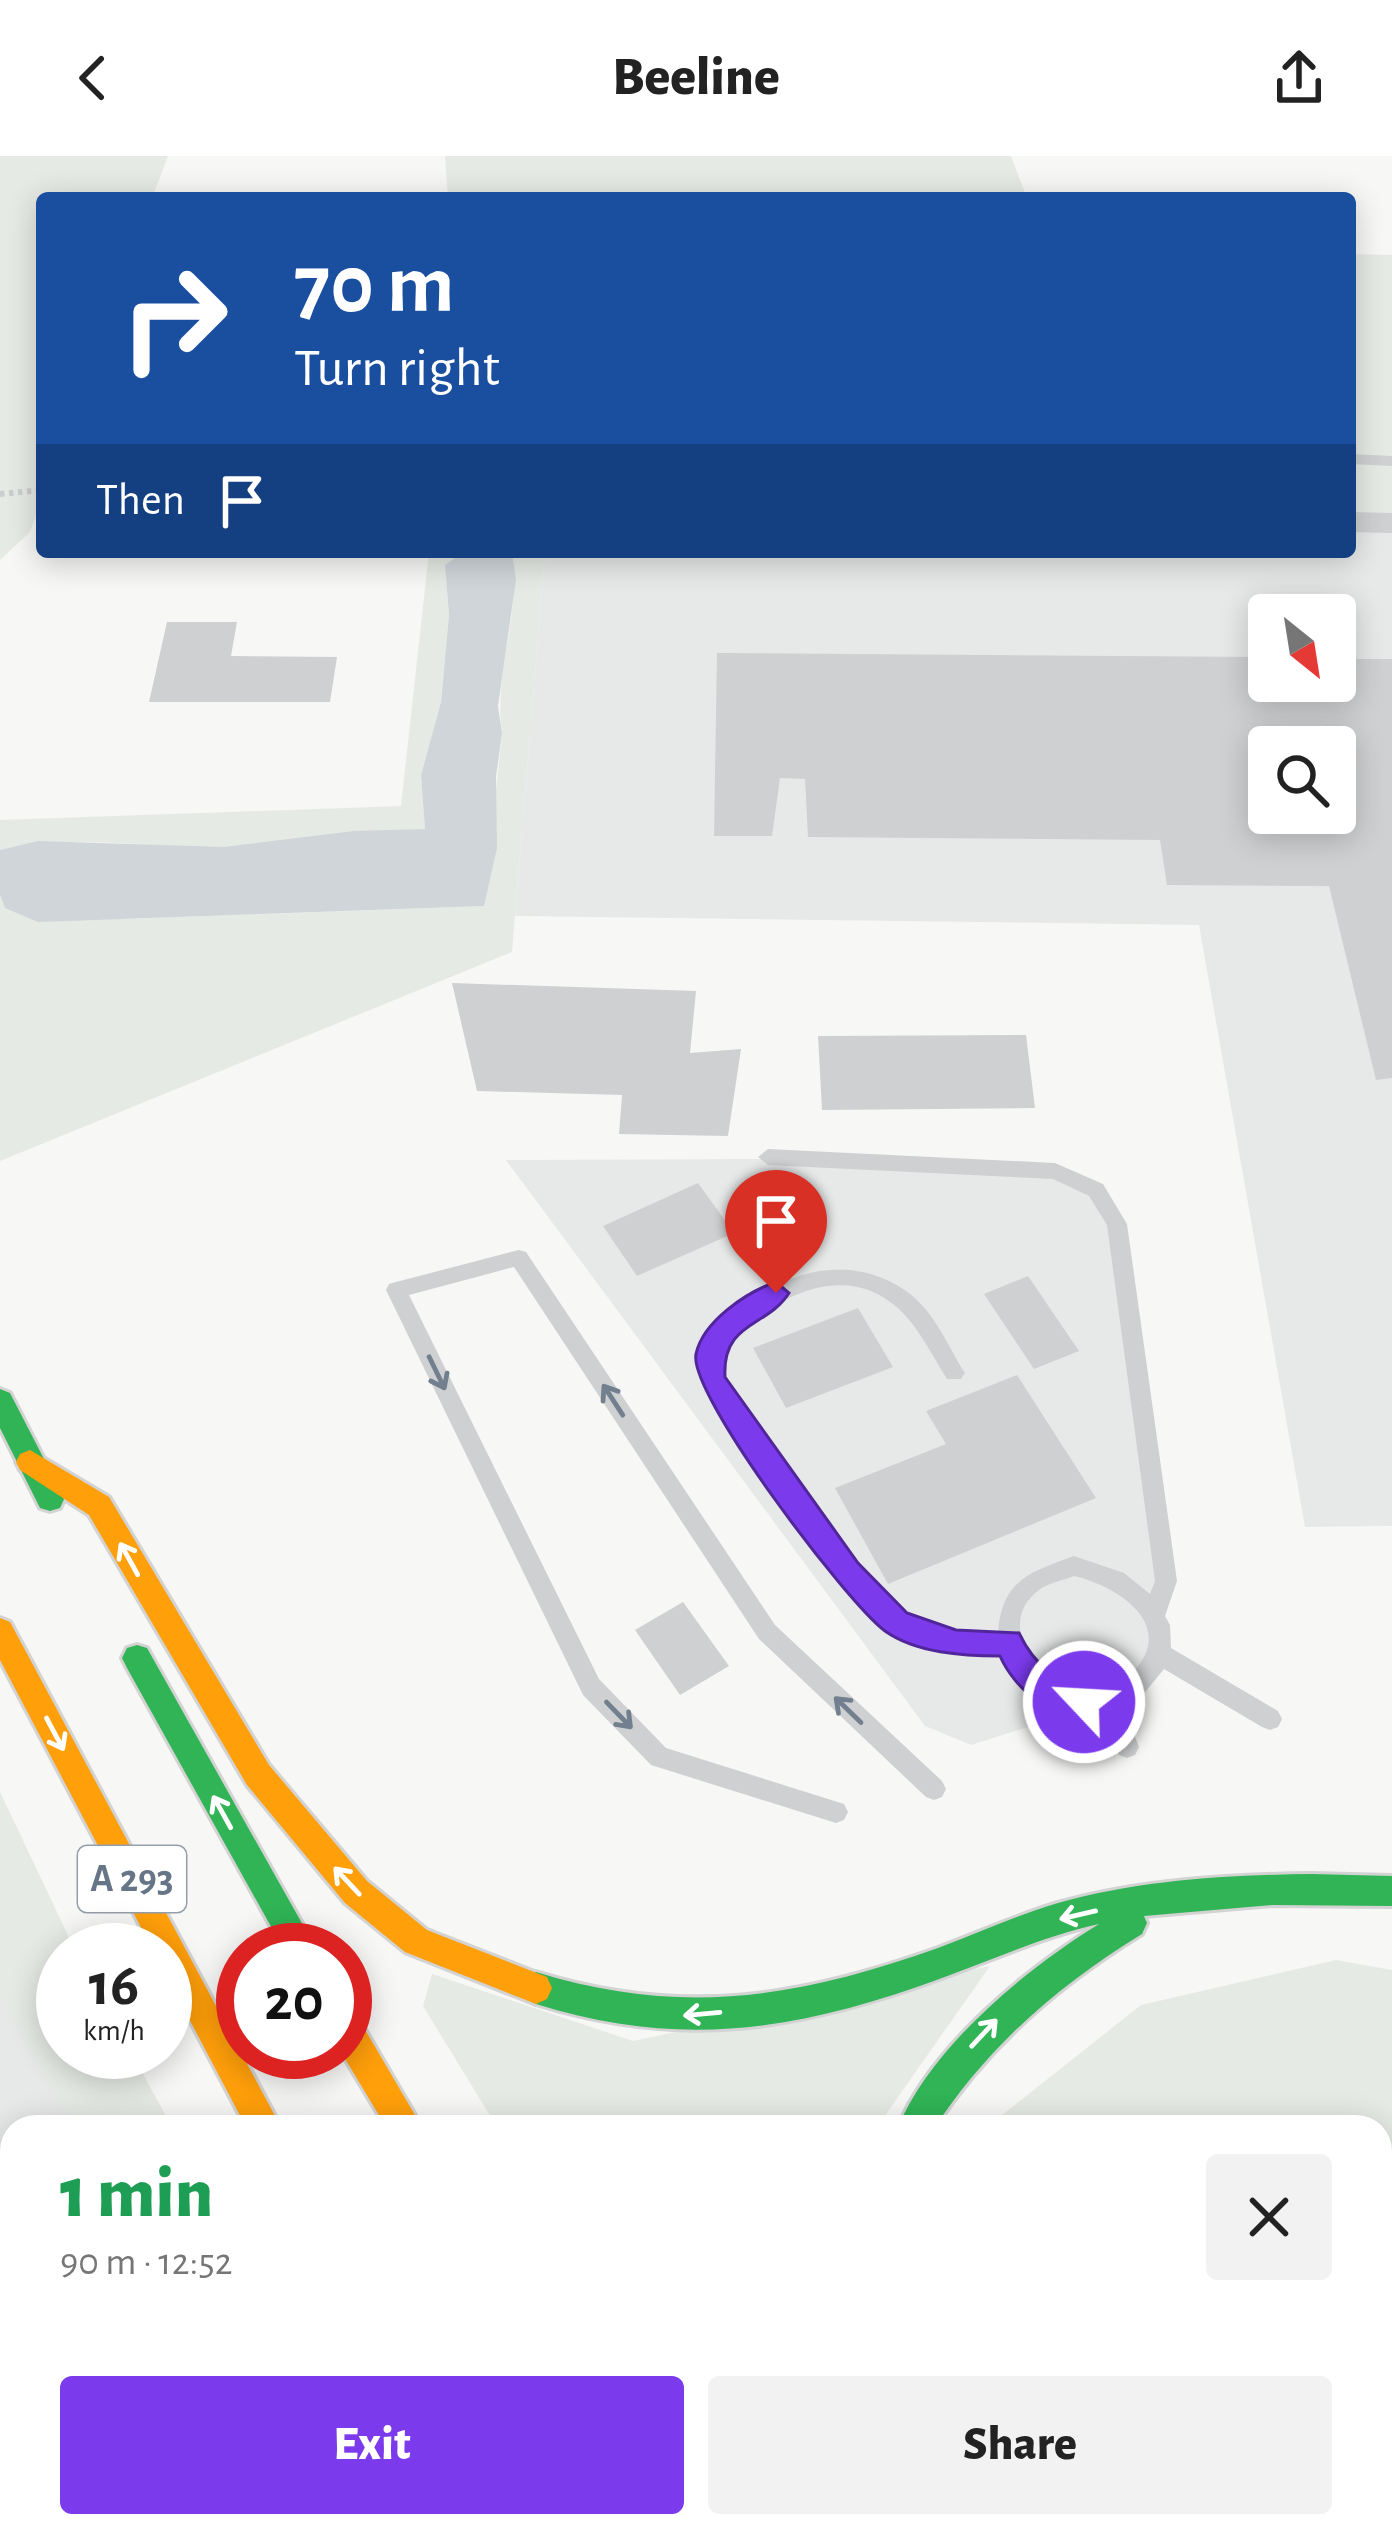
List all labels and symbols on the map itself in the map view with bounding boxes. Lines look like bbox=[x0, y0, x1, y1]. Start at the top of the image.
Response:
north arrow bbox=[1248, 594, 1356, 702]
pin bbox=[725, 1170, 827, 1293]
one-way arrow bbox=[427, 1354, 449, 1390]
one-way arrow bbox=[601, 1384, 626, 1418]
one-way arrow bbox=[116, 1542, 140, 1577]
position arrow bbox=[1021, 1639, 1147, 1765]
one-way arrow bbox=[834, 1696, 863, 1724]
one-way arrow bbox=[604, 1700, 633, 1730]
one-way arrow bbox=[44, 1715, 67, 1750]
one-way arrow bbox=[210, 1795, 233, 1830]
road number: A 293 bbox=[78, 1846, 186, 1912]
one-way arrow bbox=[333, 1867, 361, 1896]
one-way arrow bbox=[1059, 1905, 1097, 1927]
speed limit sign: 20 bbox=[216, 1923, 372, 2079]
one-way arrow bbox=[683, 2002, 722, 2025]
one-way arrow bbox=[969, 2019, 997, 2049]

